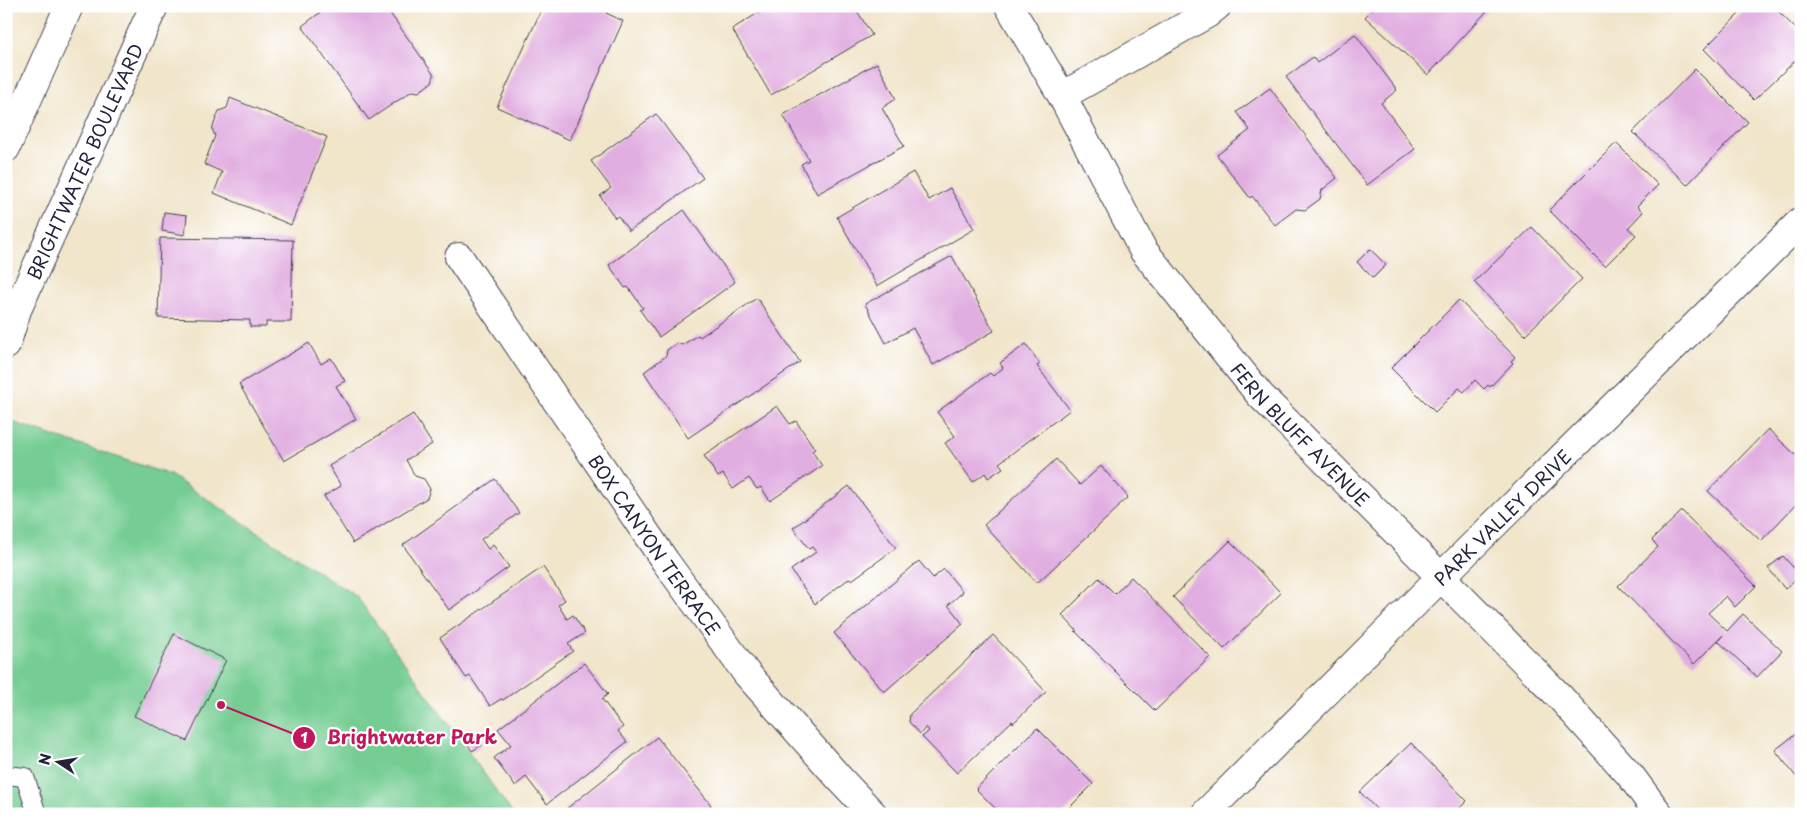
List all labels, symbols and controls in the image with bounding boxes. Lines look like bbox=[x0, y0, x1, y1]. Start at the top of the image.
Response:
street label: BRIGHTWATER BOULEVARD bbox=[19, 39, 149, 284]
street label: FERN BLUFF AVENUE bbox=[1225, 356, 1376, 512]
street label: PARK VALLEY DRIVE bbox=[1427, 443, 1577, 591]
street label: BOX CANYON TERRACE bbox=[583, 449, 728, 640]
callout: Brightwater Park bbox=[292, 721, 508, 755]
text: Brightwater Park bbox=[327, 722, 498, 750]
text: 1 bbox=[300, 725, 308, 748]
north arrow bbox=[32, 738, 82, 788]
text: N bbox=[33, 752, 56, 767]

